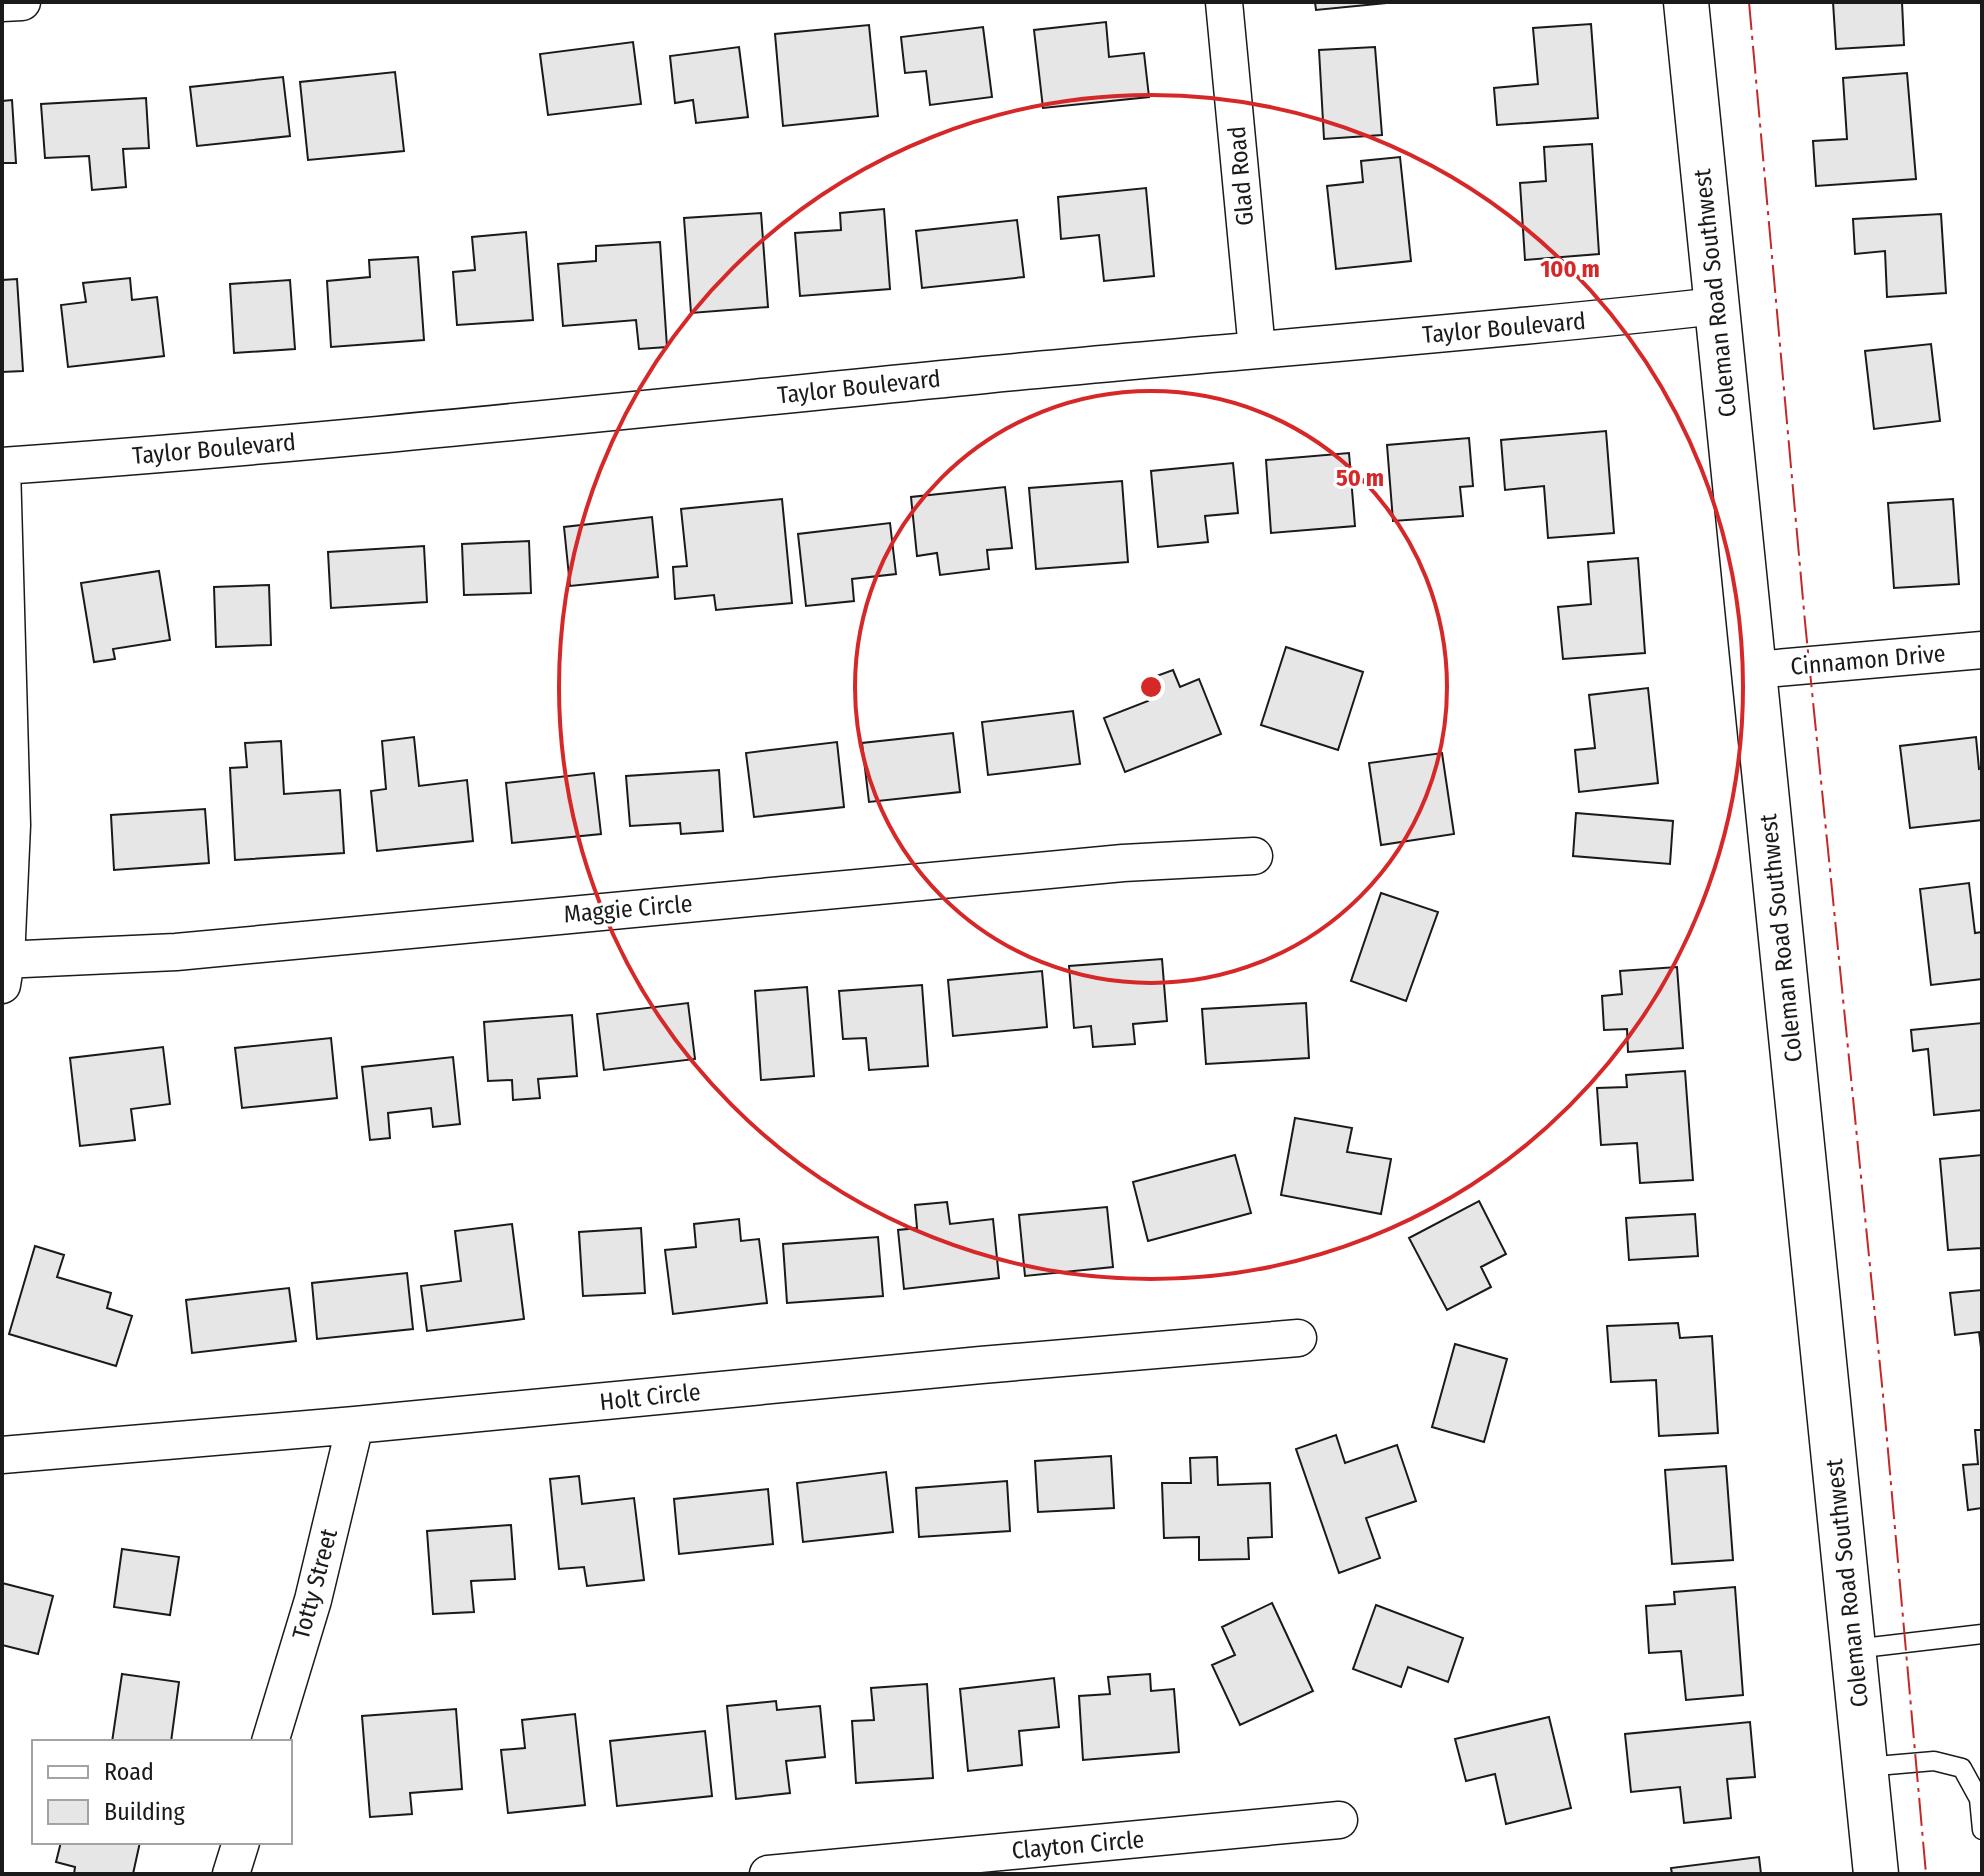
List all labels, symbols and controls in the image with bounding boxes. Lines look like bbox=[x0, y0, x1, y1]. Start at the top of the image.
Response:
street label: Glad Road bbox=[1223, 125, 1259, 227]
street label: Coleman Road Southwest bbox=[1688, 167, 1742, 419]
text: 100 m bbox=[1540, 255, 1600, 283]
street label: Taylor Boulevard bbox=[1421, 307, 1587, 349]
street label: Taylor Boulevard bbox=[776, 365, 942, 409]
street label: Taylor Boulevard bbox=[131, 428, 297, 470]
text: 50 m bbox=[1336, 464, 1384, 492]
street label: Cinnamon Drive bbox=[1789, 639, 1947, 681]
centre of rings bbox=[1137, 673, 1165, 701]
street label: Coleman Road Southwest bbox=[1754, 812, 1808, 1064]
street label: Maggie Circle bbox=[563, 889, 693, 929]
street label: Holt Circle bbox=[598, 1378, 702, 1416]
street label: Coleman Road Southwest bbox=[1820, 1457, 1874, 1709]
street label: Totty Street bbox=[287, 1525, 343, 1642]
legend bbox=[32, 1740, 292, 1844]
text: Road bbox=[104, 1758, 154, 1786]
text: Building bbox=[104, 1798, 186, 1826]
street label: Clayton Circle bbox=[1011, 1825, 1145, 1865]

